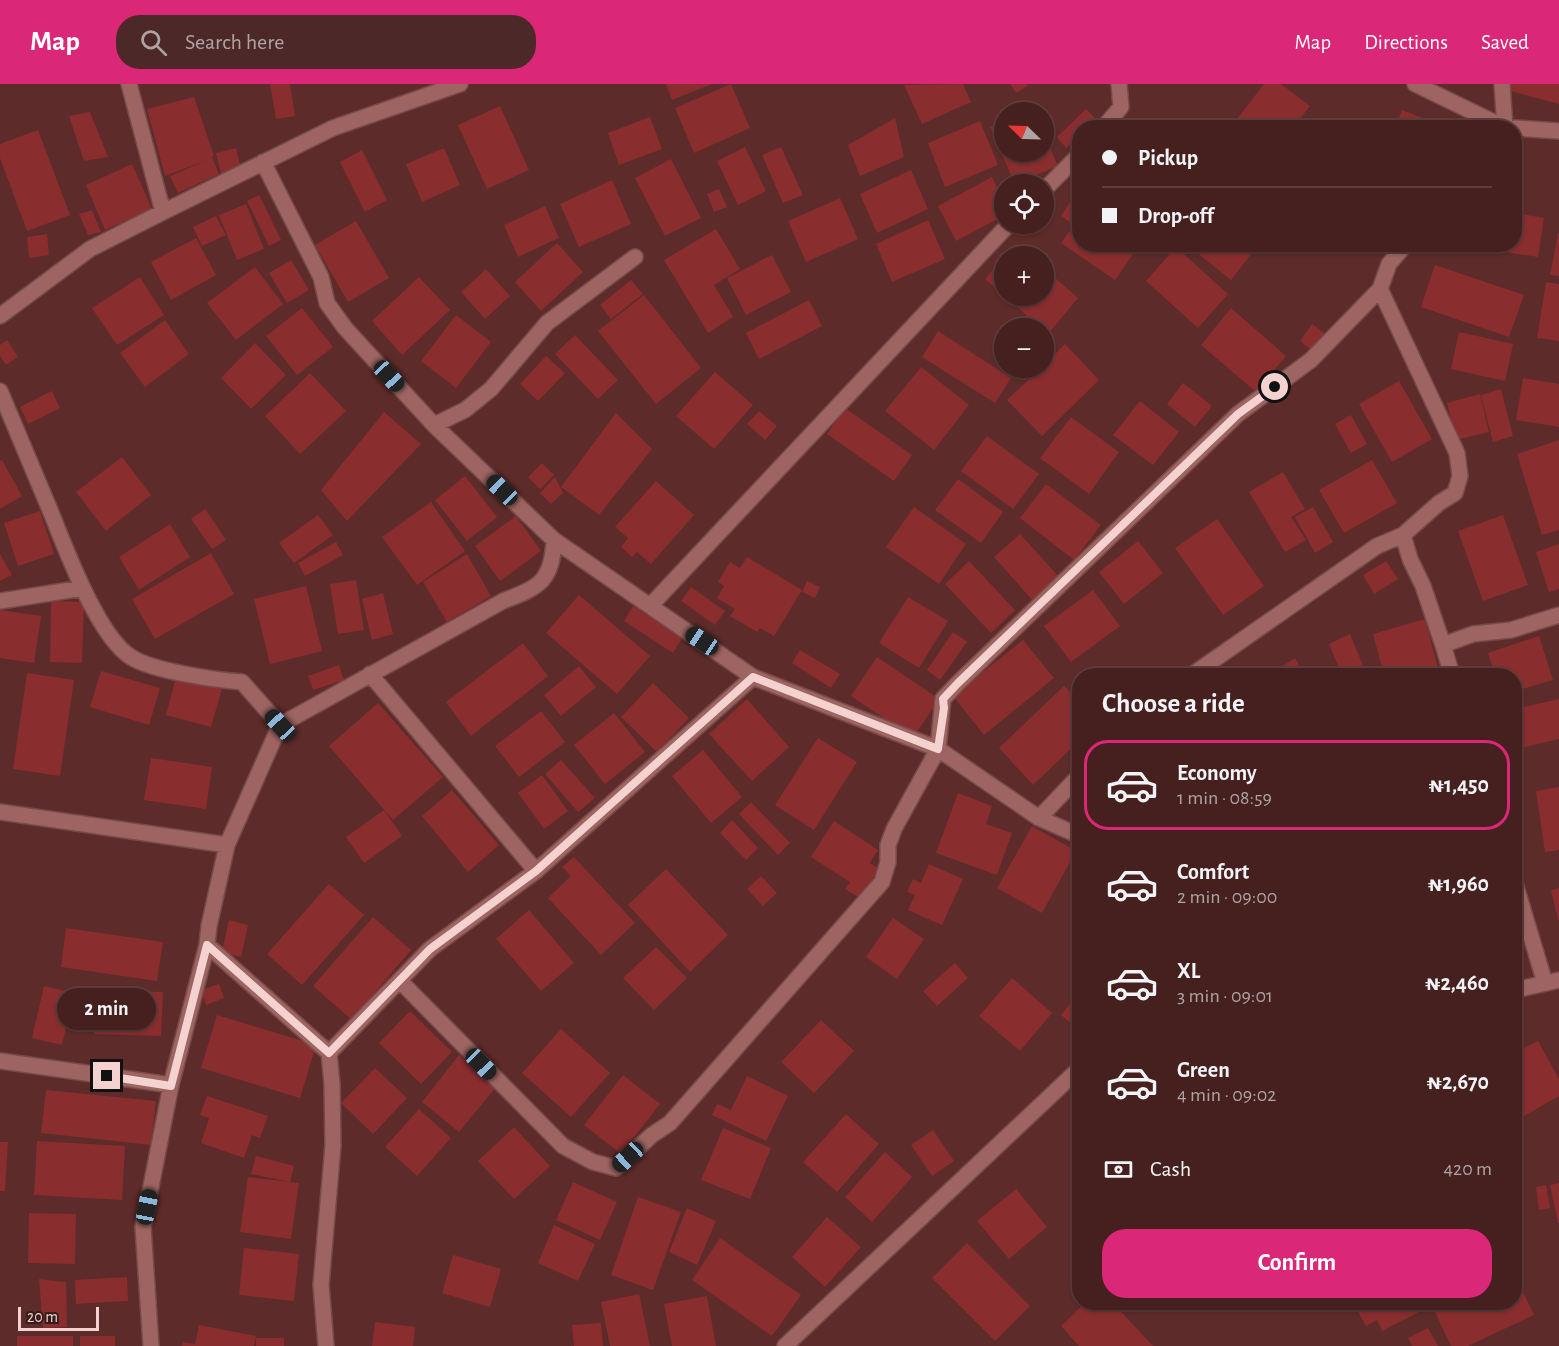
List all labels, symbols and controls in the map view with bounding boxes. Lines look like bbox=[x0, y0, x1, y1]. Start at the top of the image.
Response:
search box bbox=[116, 15, 536, 69]
icon: search bbox=[137, 26, 170, 59]
text: Map bbox=[30, 28, 80, 56]
text: Search here bbox=[185, 31, 284, 53]
text: Map bbox=[1295, 32, 1331, 53]
text: Directions bbox=[1364, 32, 1448, 53]
text: Saved bbox=[1481, 32, 1529, 53]
north arrow bbox=[994, 102, 1054, 162]
map controls bbox=[994, 102, 1054, 378]
text: Pickup bbox=[1138, 147, 1198, 169]
button: locate bbox=[994, 174, 1054, 234]
text: Drop-off bbox=[1138, 205, 1214, 227]
button: + bbox=[994, 246, 1054, 306]
button: − bbox=[994, 318, 1054, 378]
car bbox=[370, 357, 408, 395]
route start bbox=[1261, 373, 1288, 400]
car bbox=[483, 471, 521, 509]
car bbox=[682, 623, 722, 659]
text: Choose a ride bbox=[1102, 690, 1245, 717]
car bbox=[261, 706, 299, 744]
icon: car bbox=[1105, 758, 1159, 812]
text: Economy bbox=[1177, 762, 1257, 784]
text: ₦1,450 bbox=[1428, 774, 1489, 796]
text: 1 min · 08:59 bbox=[1177, 788, 1272, 808]
icon: car bbox=[1105, 857, 1159, 911]
text: Comfort bbox=[1177, 861, 1249, 883]
text: ₦1,960 bbox=[1428, 873, 1489, 895]
text: 2 min · 09:00 bbox=[1177, 887, 1277, 907]
icon: car bbox=[1105, 956, 1159, 1010]
text: XL bbox=[1177, 960, 1200, 982]
text: ₦2,460 bbox=[1425, 972, 1489, 994]
text: 3 min · 09:01 bbox=[1177, 986, 1273, 1006]
callout: 2 min bbox=[57, 989, 156, 1031]
text: 2 min bbox=[84, 999, 129, 1019]
car bbox=[462, 1045, 500, 1083]
icon: car bbox=[1105, 1055, 1159, 1109]
text: Green bbox=[1177, 1059, 1230, 1081]
route end bbox=[93, 1062, 120, 1089]
text: ₦2,670 bbox=[1426, 1071, 1489, 1093]
text: 4 min · 09:02 bbox=[1177, 1085, 1276, 1105]
car bbox=[609, 1138, 647, 1176]
icon: cash bbox=[1102, 1153, 1135, 1186]
text: Cash bbox=[1150, 1158, 1191, 1180]
text: 420 m bbox=[1443, 1159, 1492, 1179]
car bbox=[135, 1188, 159, 1226]
button: Confirm bbox=[1102, 1229, 1492, 1298]
scale bar bbox=[18, 1304, 99, 1332]
text: 20 m bbox=[27, 1309, 58, 1325]

